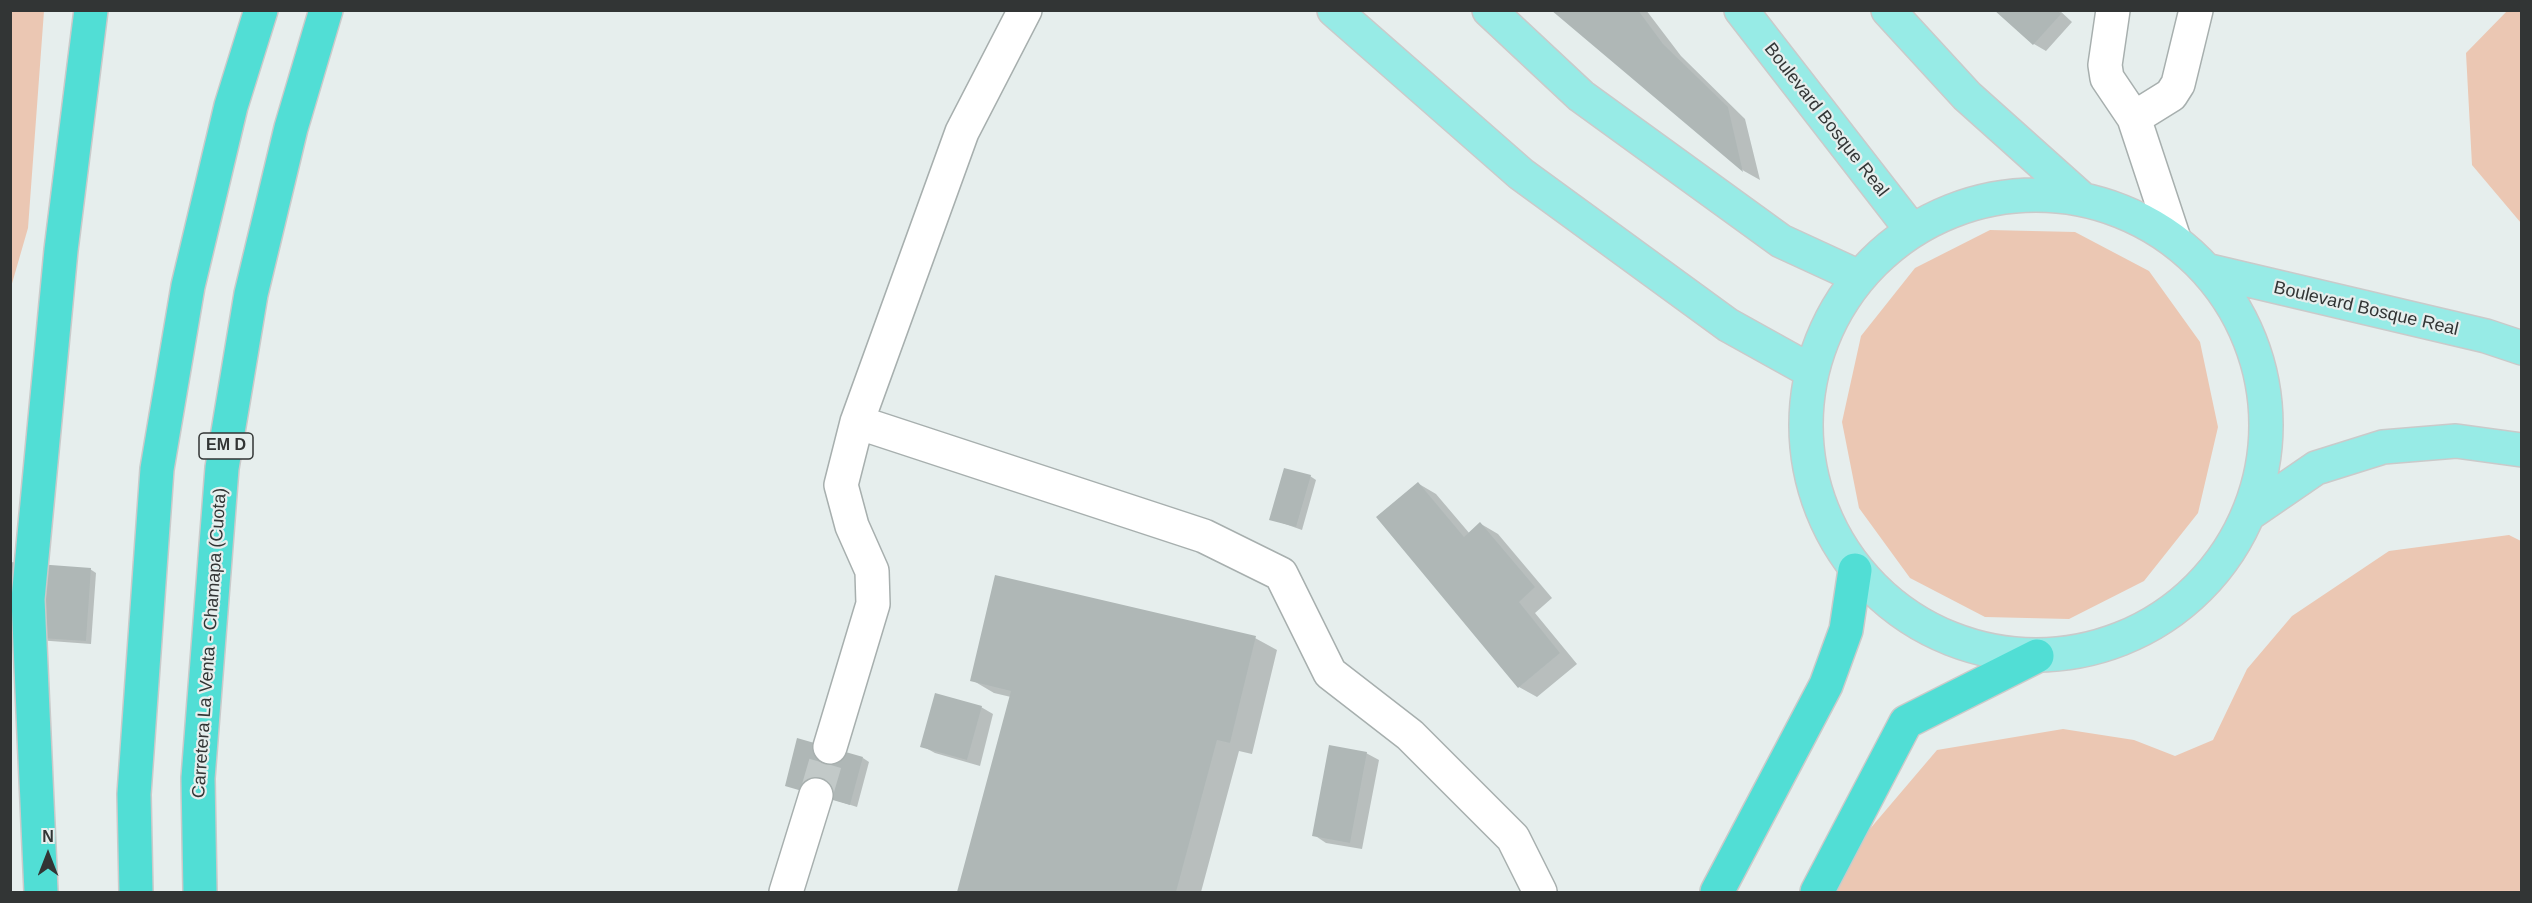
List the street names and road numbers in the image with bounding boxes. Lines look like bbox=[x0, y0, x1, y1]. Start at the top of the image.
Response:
street label: Boulevard Bosque Real bbox=[1759, 39, 1893, 201]
street label: Boulevard Bosque Real bbox=[2271, 277, 2461, 341]
road number: EM D bbox=[199, 433, 253, 459]
street label: Carretera La Venta - Chamapa (Cuota) bbox=[188, 487, 232, 799]

